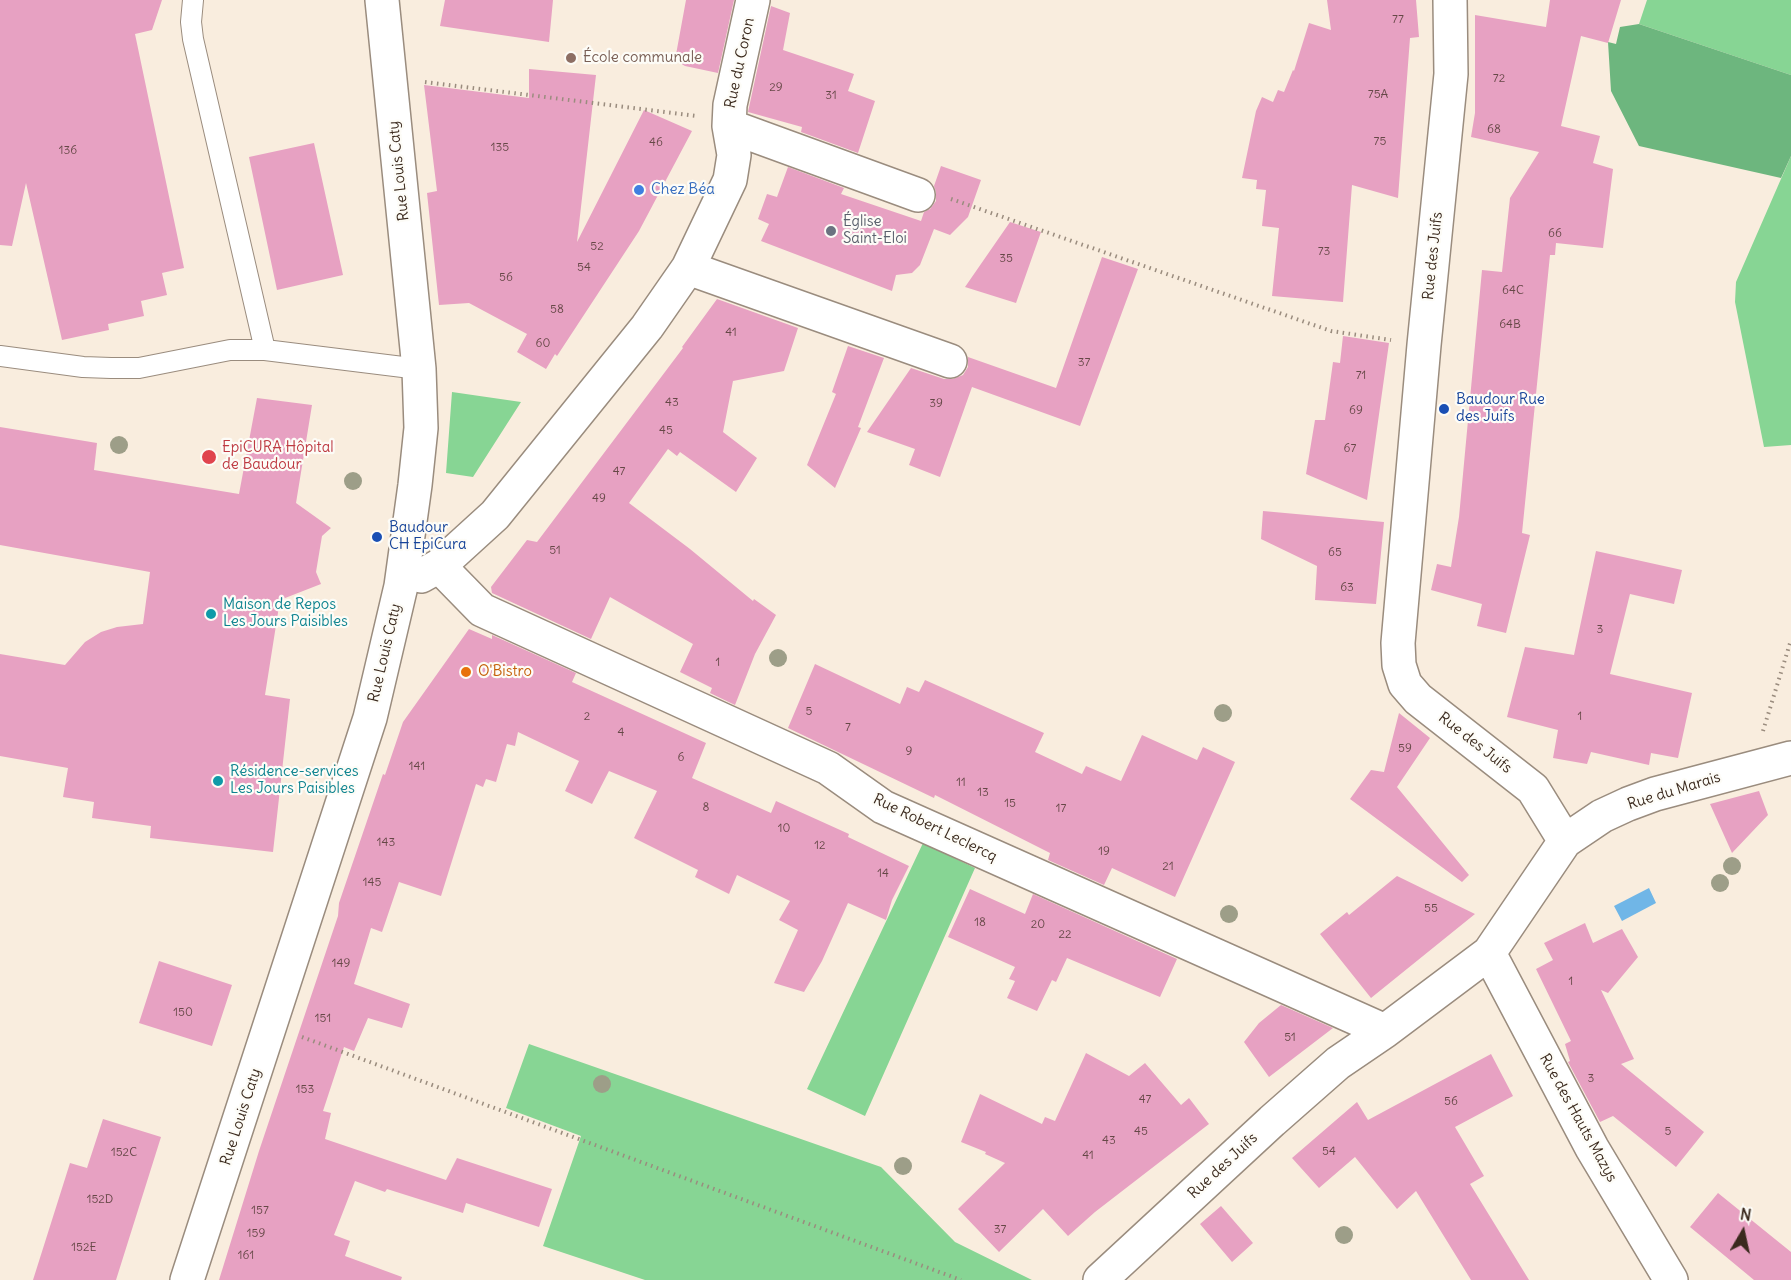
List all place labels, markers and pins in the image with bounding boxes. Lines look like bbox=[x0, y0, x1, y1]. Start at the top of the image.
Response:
place label: École communale bbox=[583, 49, 702, 67]
marker: École communale bbox=[564, 51, 578, 65]
place label: Chez Béa bbox=[651, 181, 715, 199]
marker: Chez Béa bbox=[632, 183, 646, 197]
place label: Église Saint-Eloi bbox=[843, 213, 907, 248]
marker: Église Saint-Eloi bbox=[824, 224, 838, 238]
place label: Baudour Rue des Juifs bbox=[1456, 391, 1545, 426]
marker: Baudour Rue des Juifs bbox=[1437, 402, 1451, 416]
place label: EpiCURA Hôpital de Baudour bbox=[222, 439, 334, 474]
marker: EpiCURA Hôpital de Baudour bbox=[200, 448, 218, 466]
place label: Baudour CH EpiCura bbox=[389, 519, 467, 554]
marker: Baudour CH EpiCura bbox=[370, 530, 384, 544]
place label: Maison de Repos Les Jours Paisibles bbox=[223, 596, 348, 631]
marker: Maison de Repos Les Jours Paisibles bbox=[204, 607, 218, 621]
place label: O'Bistro bbox=[478, 663, 532, 681]
marker: O'Bistro bbox=[459, 665, 473, 679]
place label: Résidence-services Les Jours Paisibles bbox=[230, 763, 359, 798]
marker: Résidence-services Les Jours Paisibles bbox=[211, 774, 225, 788]

